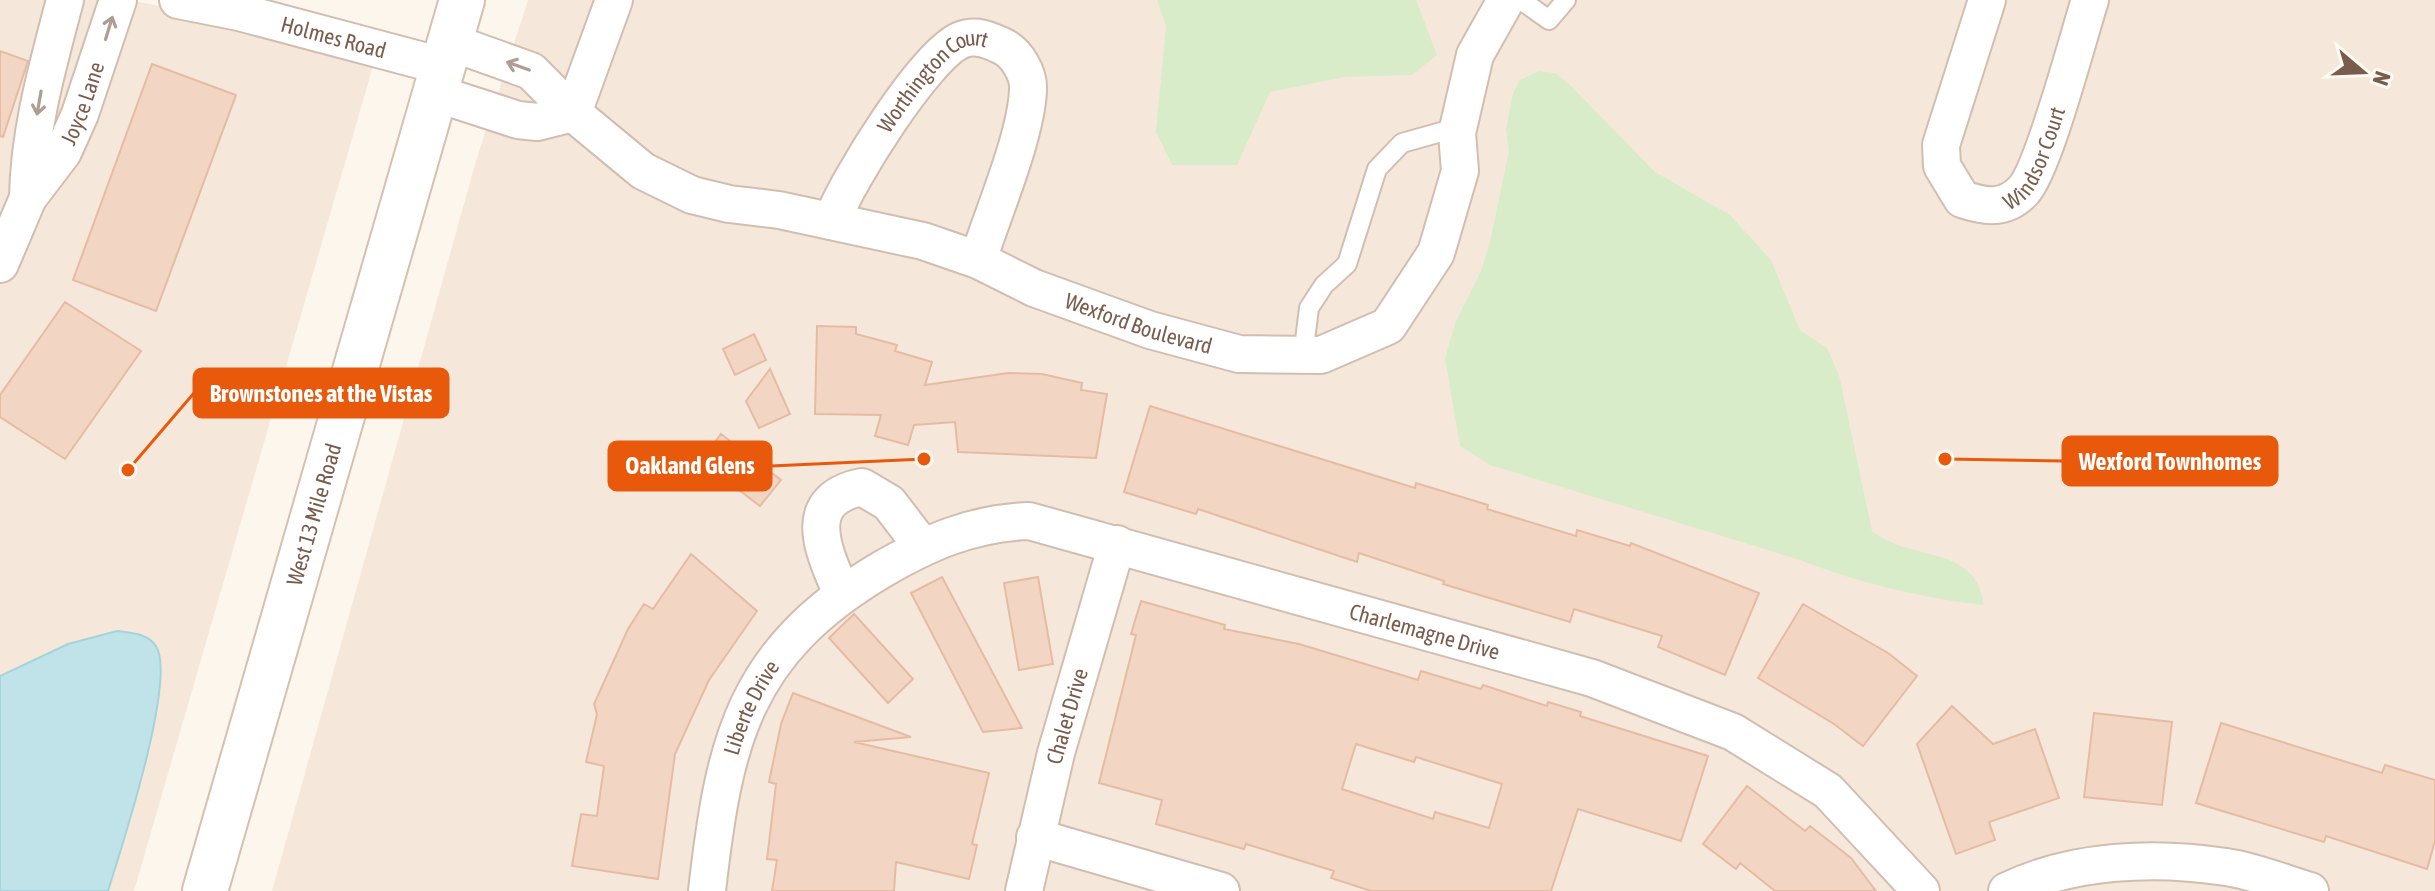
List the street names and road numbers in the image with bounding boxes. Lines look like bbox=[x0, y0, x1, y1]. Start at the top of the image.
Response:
street label: Holmes Road bbox=[278, 11, 389, 64]
street label: Worthington Court bbox=[872, 24, 991, 137]
street label: Joyce Lane bbox=[55, 58, 109, 149]
street label: Windsor Court bbox=[1998, 104, 2070, 215]
street label: Wexford Boulevard bbox=[1062, 287, 1215, 359]
street label: West 13 Mile Road bbox=[281, 440, 346, 588]
street label: Charlemagne Drive bbox=[1347, 598, 1503, 665]
street label: Liberte Drive bbox=[718, 655, 784, 758]
street label: Chalet Drive bbox=[1041, 665, 1093, 767]

